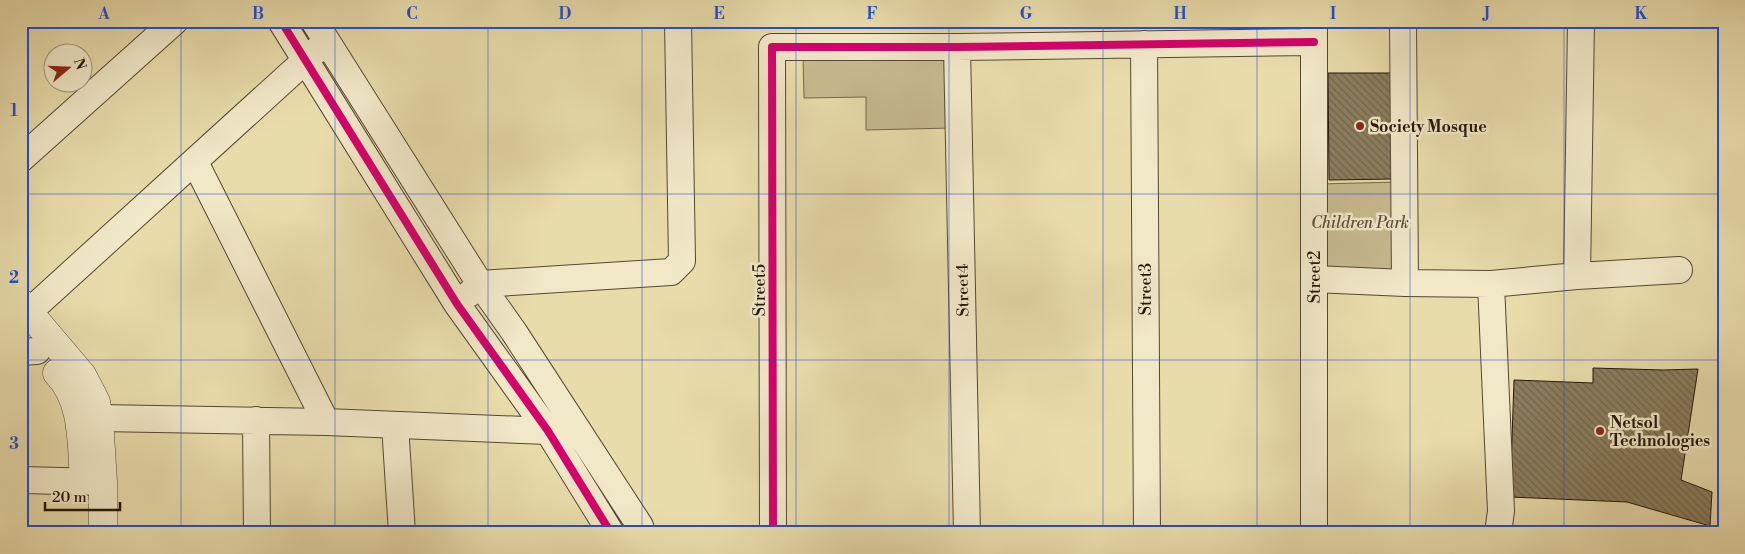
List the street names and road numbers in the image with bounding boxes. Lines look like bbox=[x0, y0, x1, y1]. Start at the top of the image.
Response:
street label: Street2 bbox=[1305, 251, 1325, 303]
street label: Street4 bbox=[953, 263, 973, 317]
street label: Street3 bbox=[1136, 263, 1156, 315]
street label: Street5 bbox=[750, 264, 770, 316]

